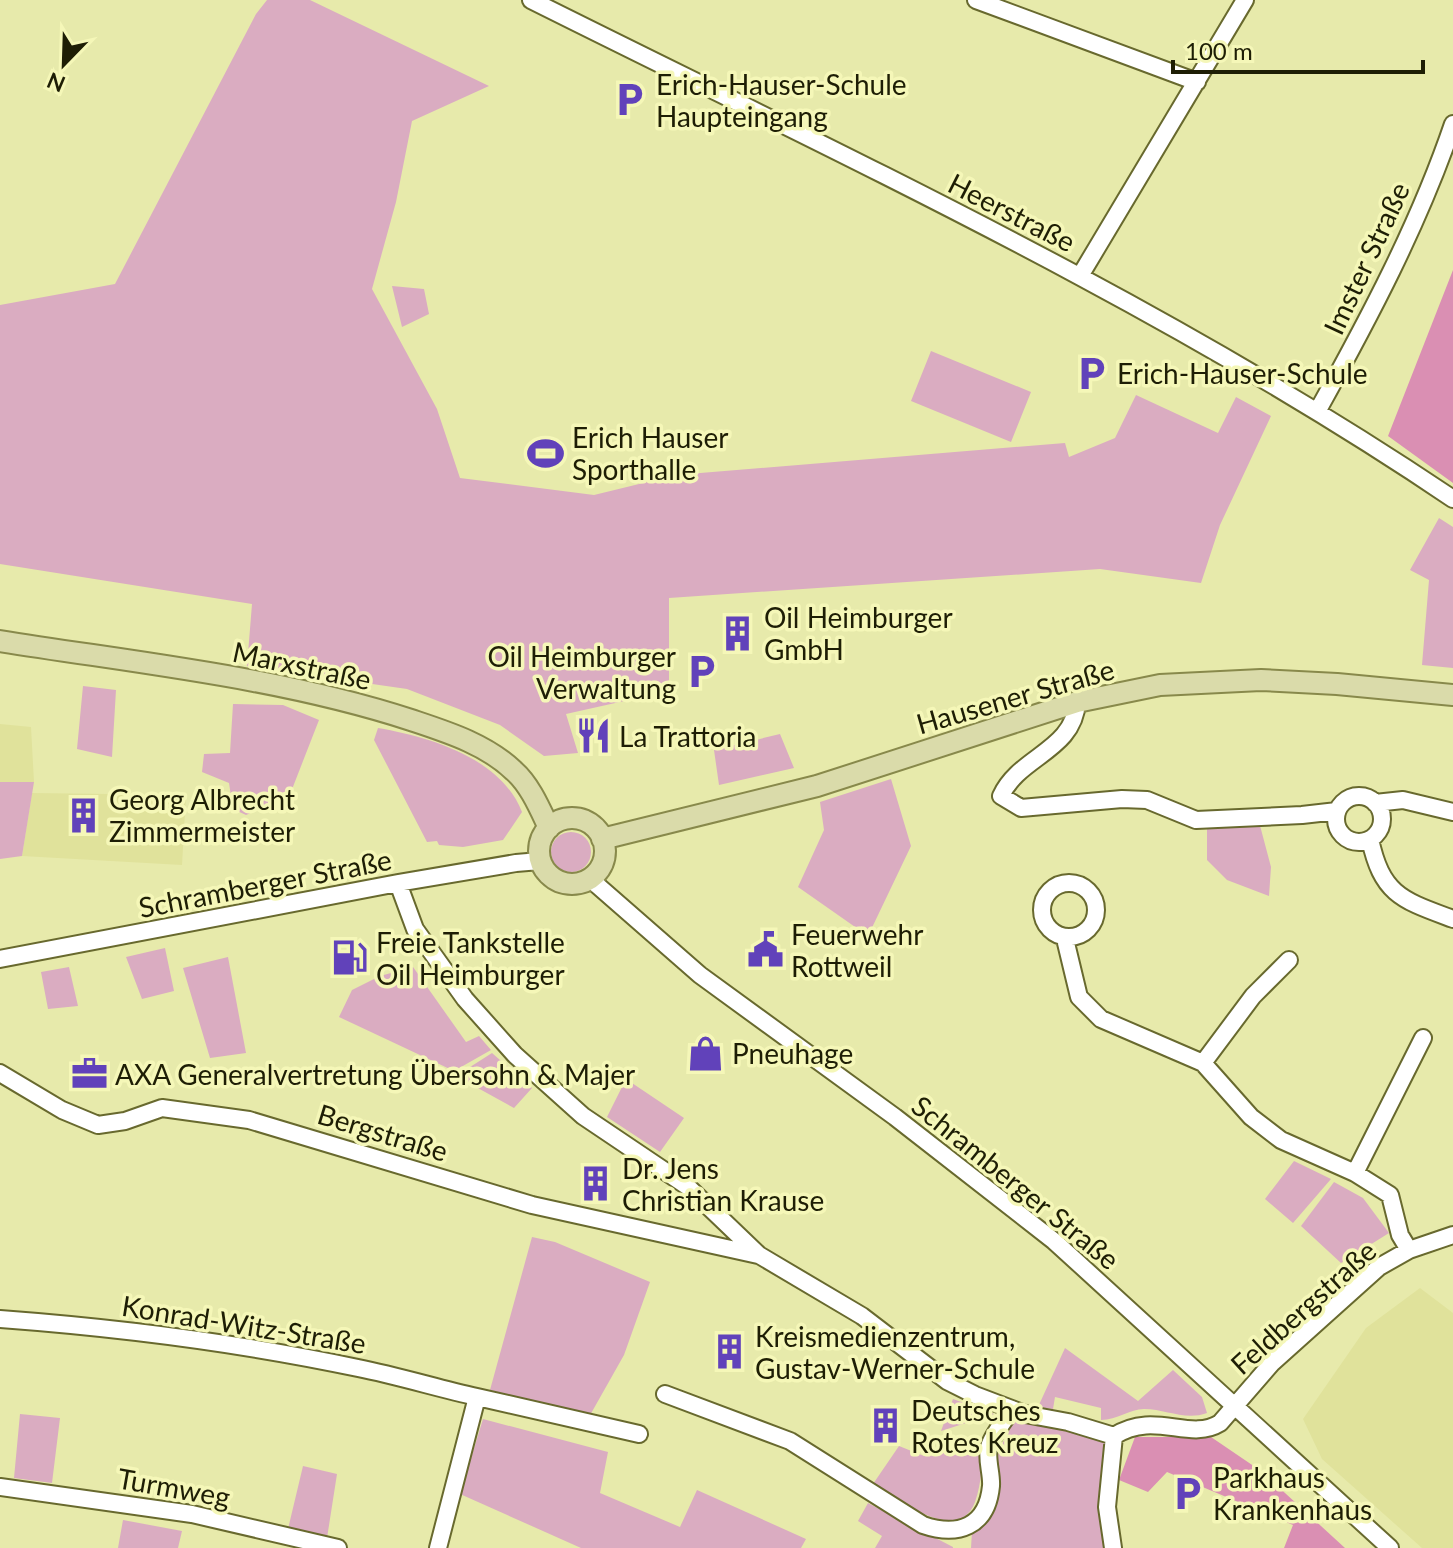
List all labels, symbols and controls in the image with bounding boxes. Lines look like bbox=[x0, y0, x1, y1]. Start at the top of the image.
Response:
north arrow bbox=[24, 24, 104, 104]
scale bar bbox=[1173, 24, 1423, 74]
text: 100 m bbox=[1185, 36, 1253, 65]
text: N bbox=[43, 67, 69, 99]
place label: Erich-Hauser-Schule Haupteingang bbox=[656, 67, 907, 133]
parking icon: Erich-Hauser-Schule Haupteingang bbox=[611, 81, 649, 119]
street label: Heerstraße bbox=[943, 166, 1081, 258]
street label: Imster Straße bbox=[1316, 177, 1416, 339]
parking icon: Erich-Hauser-Schule bbox=[1072, 354, 1110, 392]
place label: Erich-Hauser-Schule bbox=[1117, 356, 1368, 390]
place label: Erich Hauser Sporthalle bbox=[572, 420, 728, 486]
sports icon: Erich Hauser Sporthalle bbox=[527, 434, 565, 472]
place label: Oil Heimburger GmbH bbox=[764, 600, 953, 666]
building icon: Oil Heimburger GmbH bbox=[719, 614, 757, 652]
street label: Marxstraße bbox=[230, 634, 374, 696]
place label: Oil Heimburger Verwaltung bbox=[487, 639, 676, 705]
street label: Hausener Straße bbox=[912, 652, 1118, 740]
parking icon: Oil Heimburger Verwaltung bbox=[683, 653, 721, 691]
restaurant icon: La Trattoria bbox=[574, 717, 612, 755]
place label: La Trattoria bbox=[619, 719, 757, 753]
place label: Georg Albrecht Zimmermeister bbox=[109, 782, 295, 848]
building icon: Georg Albrecht Zimmermeister bbox=[64, 796, 102, 834]
street label: Schramberger Straße bbox=[136, 842, 394, 924]
place label: Feuerwehr Rottweil bbox=[791, 917, 923, 983]
place label: Freie Tankstelle Oil Heimburger bbox=[376, 925, 565, 991]
public building icon: Feuerwehr Rottweil bbox=[746, 931, 784, 969]
fuel station icon: Freie Tankstelle Oil Heimburger bbox=[331, 939, 369, 977]
shop icon: Pneuhage bbox=[687, 1034, 725, 1072]
place label: Pneuhage bbox=[732, 1036, 853, 1070]
office icon: AXA Generalvertretung Übersohn & Majer bbox=[70, 1055, 108, 1093]
place label: AXA Generalvertretung Übersohn & Majer bbox=[115, 1057, 635, 1091]
street label: Schramberger Straße bbox=[906, 1088, 1126, 1276]
street label: Bergstraße bbox=[314, 1096, 452, 1168]
place label: Dr. Jens Christian Krause bbox=[622, 1151, 824, 1217]
building icon: Dr. Jens Christian Krause bbox=[577, 1165, 615, 1203]
street label: Feldbergstraße bbox=[1223, 1233, 1383, 1381]
street label: Konrad-Witz-Straße bbox=[120, 1288, 368, 1360]
place label: Kreismedienzentrum, Gustav-Werner-Schule bbox=[755, 1319, 1035, 1385]
building icon: Kreismedienzentrum, Gustav-Werner-Schule bbox=[710, 1333, 748, 1371]
place label: Deutsches Rotes Kreuz bbox=[911, 1393, 1059, 1459]
building icon: Deutsches Rotes Kreuz bbox=[866, 1407, 904, 1445]
street label: Turmweg bbox=[115, 1460, 233, 1514]
place label: Parkhaus Krankenhaus bbox=[1213, 1460, 1372, 1526]
parking icon: Parkhaus Krankenhaus bbox=[1168, 1474, 1206, 1512]

